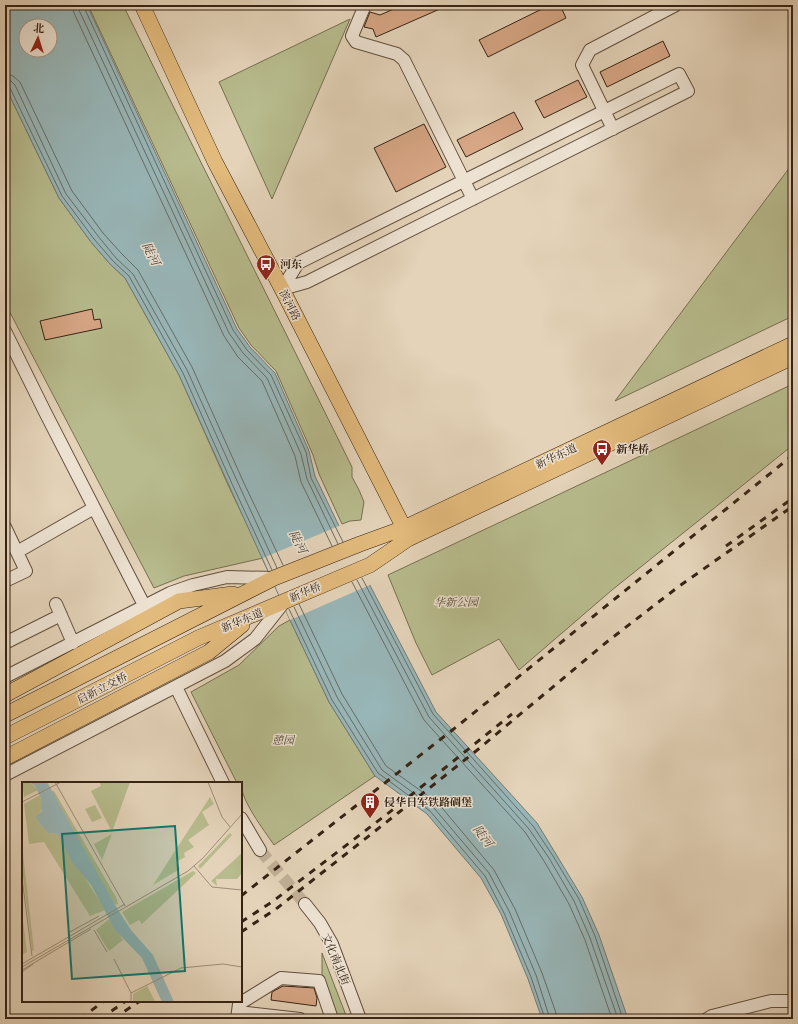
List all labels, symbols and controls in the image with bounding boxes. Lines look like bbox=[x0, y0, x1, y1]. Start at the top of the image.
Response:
north arrow bbox=[18, 18, 58, 58]
text: 北 bbox=[33, 22, 45, 35]
water label: 陡河 bbox=[139, 240, 164, 270]
bus stop icon: 河东 bbox=[255, 253, 277, 281]
place label: 河东 bbox=[280, 258, 302, 271]
street label: 滨河路 bbox=[276, 288, 303, 323]
bus stop icon: 新华桥 bbox=[591, 438, 613, 466]
street label: 新华东道 bbox=[534, 441, 579, 472]
place label: 新华桥 bbox=[616, 443, 649, 456]
water label: 陡河 bbox=[286, 528, 311, 558]
street label: 新华桥 bbox=[287, 580, 323, 605]
park label: 华新公园 bbox=[434, 596, 480, 609]
street label: 新华东道 bbox=[219, 606, 265, 635]
street label: 启新立交桥 bbox=[75, 670, 130, 707]
park label: 憩园 bbox=[272, 734, 296, 747]
inset map bbox=[22, 782, 242, 1002]
building icon: 侵华日军铁路碉堡 bbox=[359, 791, 381, 819]
place label: 侵华日军铁路碉堡 bbox=[384, 796, 472, 809]
water label: 陡河 bbox=[470, 822, 497, 851]
street label: 文化南北街 bbox=[319, 931, 352, 987]

